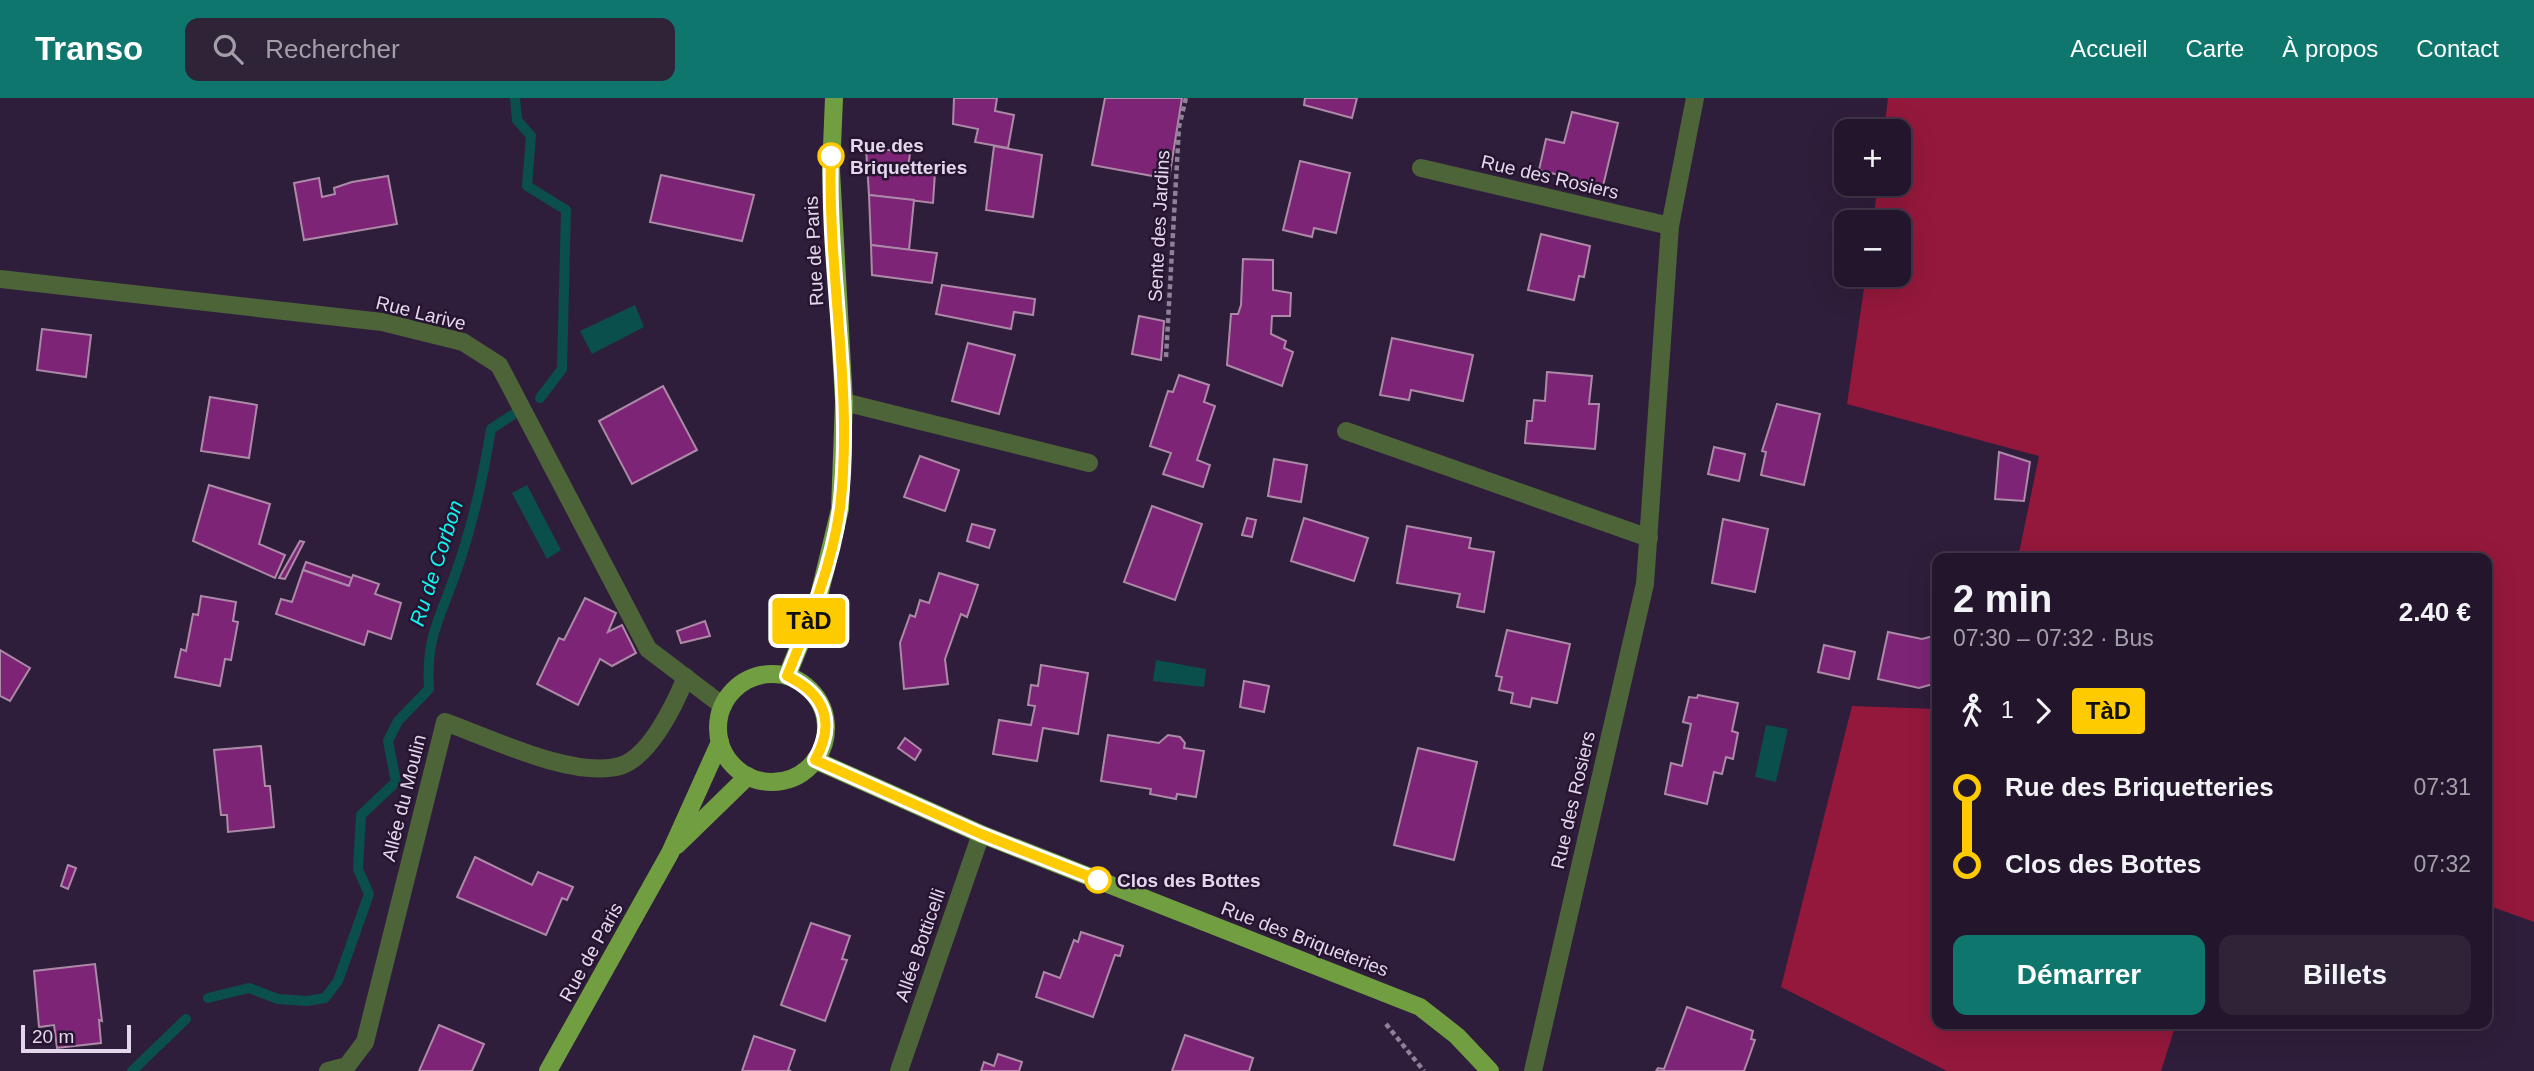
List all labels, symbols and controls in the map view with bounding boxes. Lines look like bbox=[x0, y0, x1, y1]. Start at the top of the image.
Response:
search box bbox=[185, 18, 675, 81]
text: Transo bbox=[35, 30, 143, 67]
icon: search bbox=[209, 30, 247, 68]
text: Rechercher bbox=[265, 34, 400, 64]
text: Accueil bbox=[2070, 35, 2148, 62]
text: Carte bbox=[2186, 35, 2244, 62]
text: À propos bbox=[2282, 35, 2378, 62]
text: Contact bbox=[2416, 35, 2499, 62]
map controls bbox=[1834, 119, 1911, 287]
button: + bbox=[1834, 119, 1911, 196]
place label: Rue des Briquetteries bbox=[850, 135, 967, 178]
marker: Rue des Briquetteries bbox=[818, 143, 844, 169]
street label: Sente des Jardins bbox=[1145, 150, 1173, 302]
street label: Rue des Rosiers bbox=[1479, 151, 1621, 203]
street label: Rue de Paris bbox=[801, 196, 827, 306]
button: − bbox=[1834, 210, 1911, 287]
street label: Rue Larive bbox=[374, 292, 468, 334]
water label: Ru de Corbon bbox=[405, 497, 467, 629]
text: 2 min bbox=[1953, 578, 2052, 620]
text: 2.40 € bbox=[2399, 597, 2471, 627]
line badge: TàD bbox=[769, 598, 849, 644]
text: TàD bbox=[786, 607, 832, 634]
text: 07:30 – 07:32 · Bus bbox=[1953, 625, 2154, 651]
icon: walk bbox=[1953, 692, 1991, 730]
icon: forward bbox=[2024, 692, 2062, 730]
text: 1 bbox=[2001, 697, 2014, 723]
text: TàD bbox=[2086, 697, 2131, 724]
street label: Rue des Rosiers bbox=[1547, 729, 1599, 871]
street label: Allée du Moulin bbox=[378, 732, 430, 864]
text: Rue des Briquetteries bbox=[2005, 772, 2274, 802]
text: 07:31 bbox=[2413, 774, 2471, 800]
text: Clos des Bottes bbox=[2005, 849, 2202, 879]
text: 07:32 bbox=[2413, 851, 2471, 877]
marker: Clos des Bottes bbox=[1085, 867, 1111, 893]
place label: Clos des Bottes bbox=[1117, 870, 1261, 891]
street label: Allée Botticelli bbox=[891, 886, 949, 1004]
street label: Rue des Briqueteries bbox=[1218, 897, 1392, 981]
street label: Rue de Paris bbox=[555, 899, 627, 1005]
button: Démarrer bbox=[1953, 935, 2205, 1015]
button: Billets bbox=[2219, 935, 2471, 1015]
scale bar bbox=[21, 1022, 131, 1054]
text: 20 m bbox=[32, 1026, 74, 1047]

